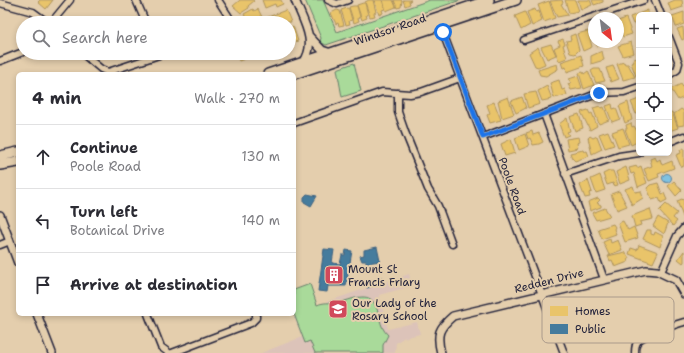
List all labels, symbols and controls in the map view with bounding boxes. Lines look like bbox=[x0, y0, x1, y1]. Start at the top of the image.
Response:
street label: Windsor Road bbox=[352, 11, 428, 49]
north arrow bbox=[588, 12, 624, 48]
map controls bbox=[636, 12, 672, 156]
button: + bbox=[636, 12, 672, 48]
search box bbox=[16, 16, 296, 60]
route start bbox=[434, 23, 452, 41]
icon: search bbox=[30, 27, 52, 49]
text: Search here bbox=[62, 28, 148, 48]
button: − bbox=[636, 48, 672, 84]
route end bbox=[590, 84, 608, 102]
button: locate bbox=[636, 84, 672, 120]
text: 4 min bbox=[32, 87, 82, 109]
text: Walk · 270 m bbox=[194, 90, 280, 107]
button: layers bbox=[636, 120, 672, 156]
text: Continue bbox=[70, 138, 138, 158]
icon: ahead bbox=[32, 146, 54, 168]
text: 130 m bbox=[242, 148, 280, 165]
street label: Poole Road bbox=[495, 155, 529, 217]
text: Poole Road bbox=[70, 158, 141, 175]
text: Turn left bbox=[70, 202, 138, 222]
icon: left bbox=[32, 210, 54, 232]
text: 140 m bbox=[241, 212, 280, 229]
text: Botanical Drive bbox=[70, 222, 165, 239]
place label: Mount St Francis Friary bbox=[348, 262, 420, 290]
building icon: Mount St Francis Friary bbox=[323, 264, 345, 286]
street label: Redden Drive bbox=[513, 265, 585, 297]
icon: arrive bbox=[32, 274, 54, 296]
text: Arrive at destination bbox=[70, 275, 238, 295]
place label: Our Lady of the Rosary School bbox=[352, 296, 437, 324]
legend bbox=[542, 297, 674, 343]
school or university icon: Our Lady of the Rosary School bbox=[327, 298, 349, 320]
text: Homes bbox=[575, 304, 611, 319]
text: Public bbox=[575, 322, 606, 337]

